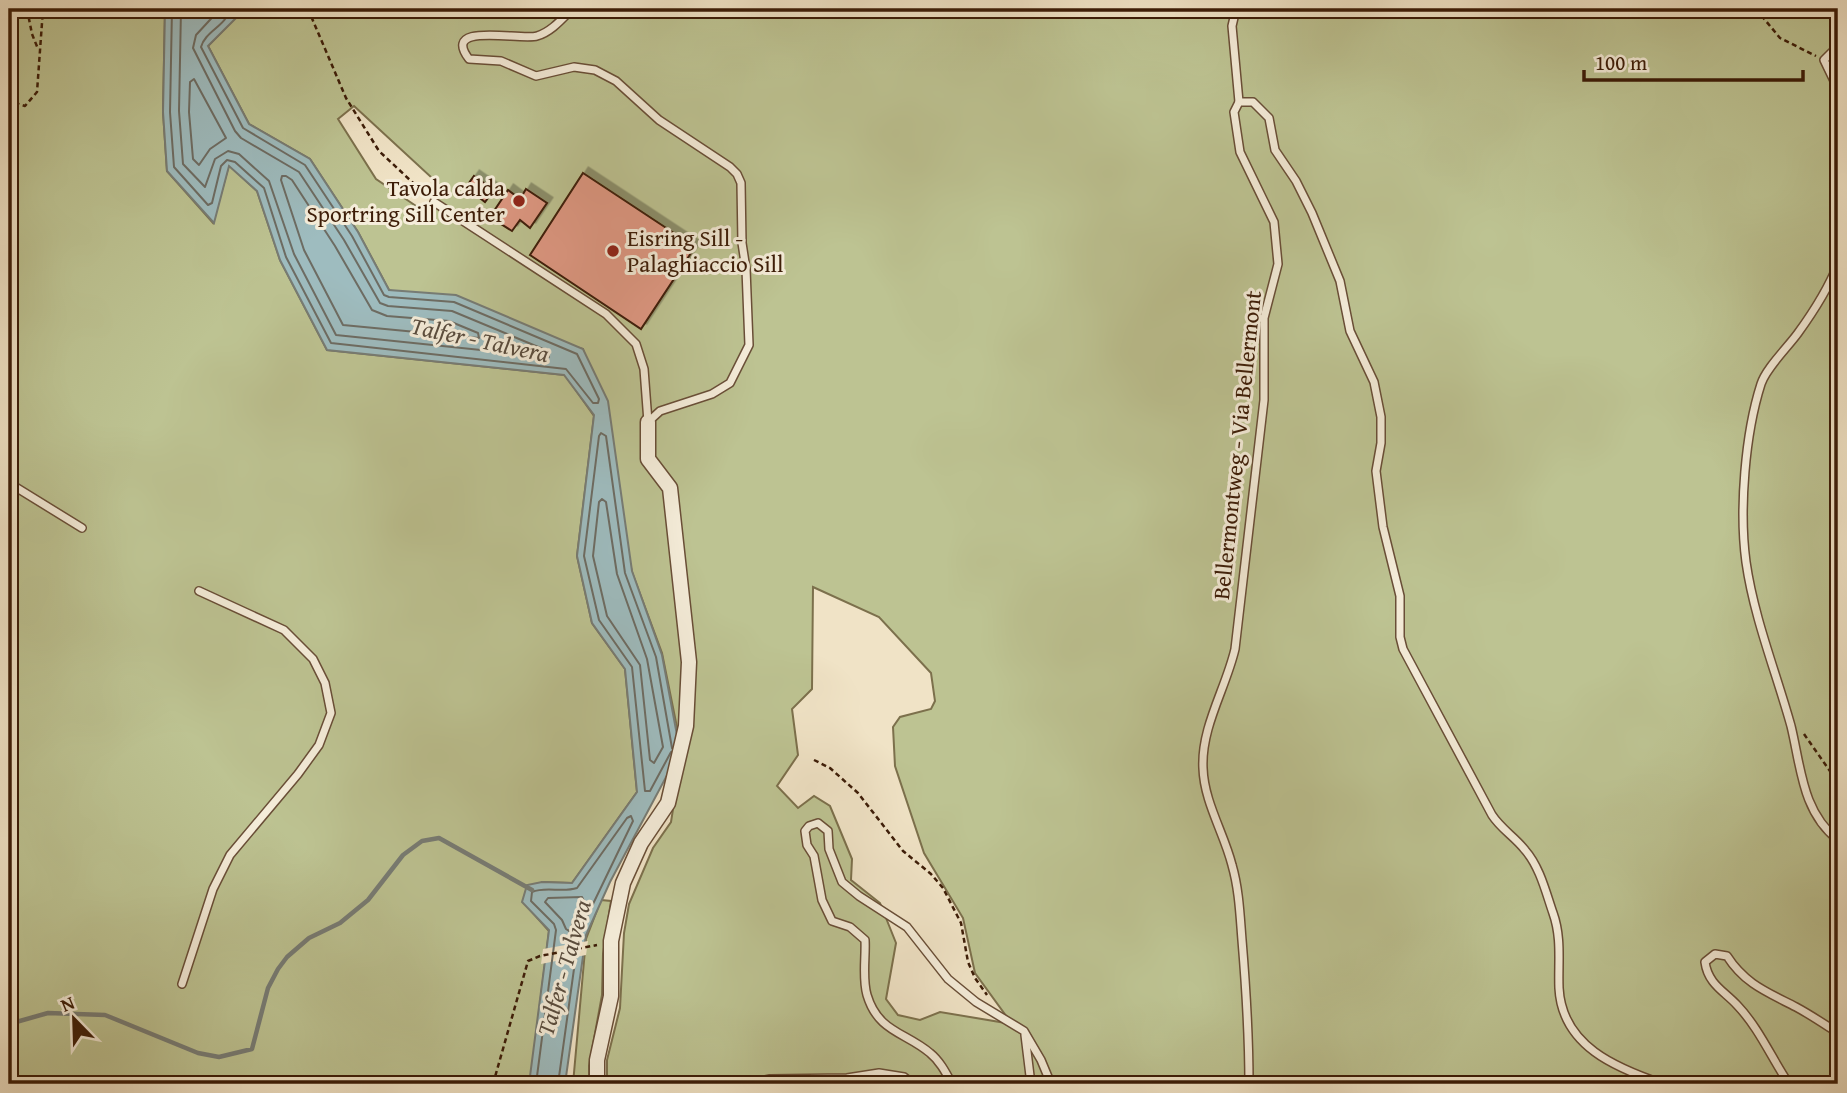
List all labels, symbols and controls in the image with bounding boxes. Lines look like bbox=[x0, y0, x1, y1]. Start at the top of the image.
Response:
scale bar bbox=[1584, 38, 1803, 82]
text: 100 m bbox=[1595, 47, 1647, 78]
place label: Tavola calda Sportring Sill Center bbox=[306, 171, 506, 230]
marker: Tavola calda Sportring Sill Center bbox=[511, 193, 527, 209]
place label: Eisring Sill - Palaghiaccio Sill bbox=[627, 221, 784, 280]
marker: Eisring Sill - Palaghiaccio Sill bbox=[605, 243, 621, 259]
street label: Bellermontweg - Via Bellermont bbox=[1204, 289, 1269, 601]
water label: Talfer - Talvera bbox=[408, 308, 552, 371]
water label: Talfer - Talvera bbox=[527, 896, 600, 1040]
north arrow bbox=[38, 984, 108, 1054]
text: N bbox=[56, 988, 79, 1019]

